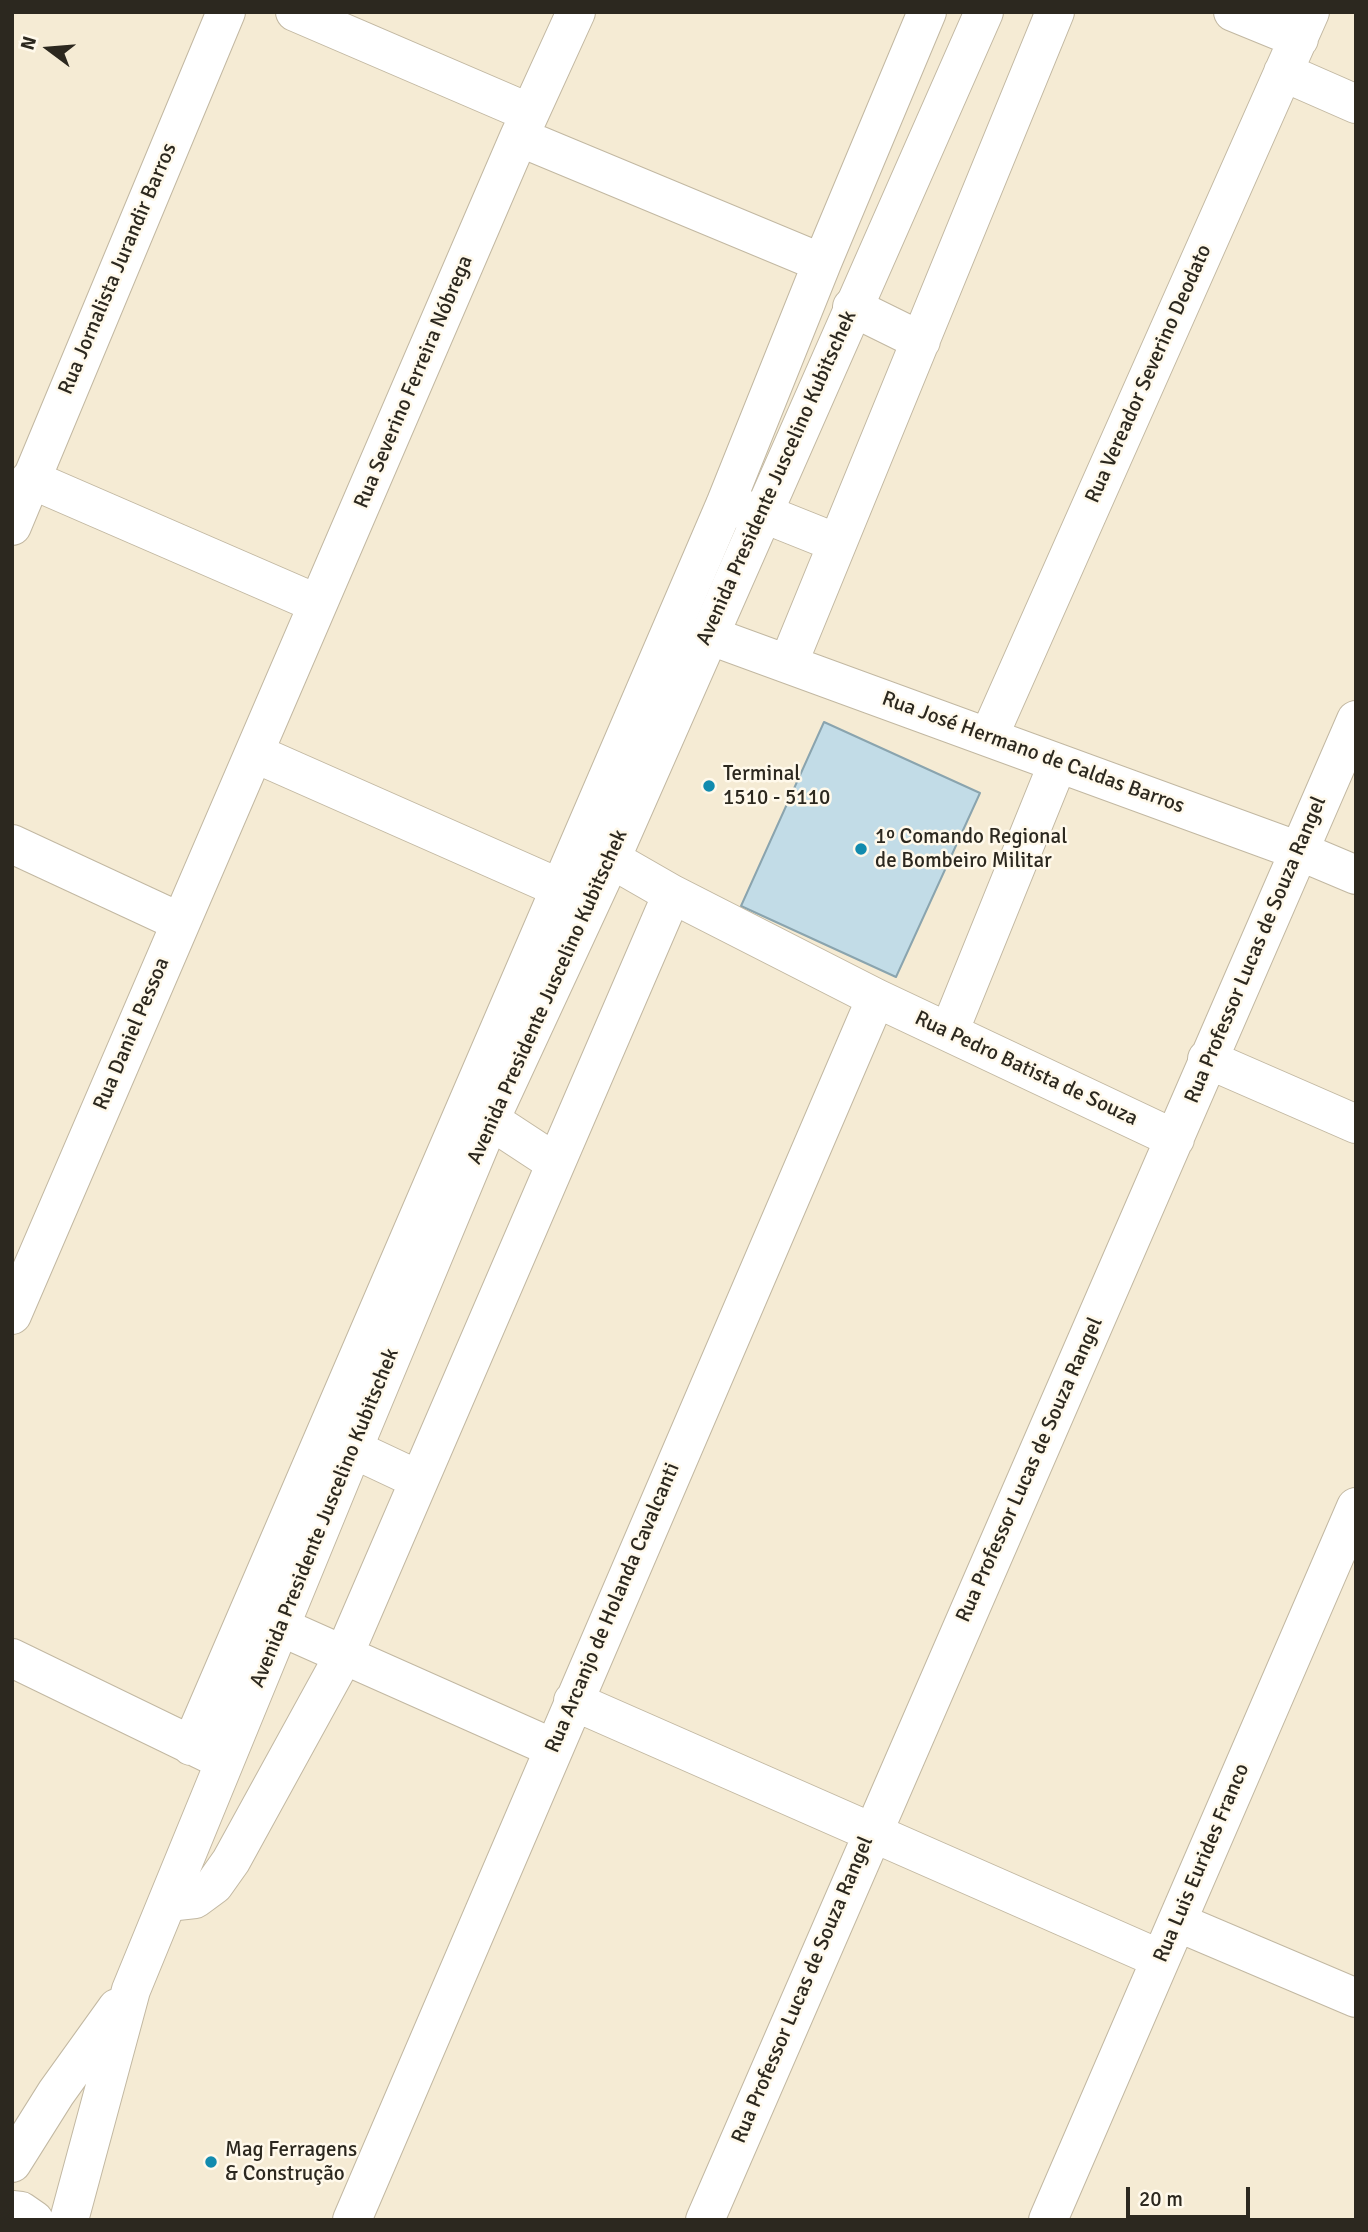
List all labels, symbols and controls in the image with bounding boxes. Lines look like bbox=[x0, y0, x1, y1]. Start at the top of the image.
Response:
north arrow bbox=[14, 14, 84, 84]
text: N bbox=[15, 34, 42, 53]
street label: Rua Jornalista Jurandir Barros bbox=[53, 139, 183, 399]
street label: Rua Vereador Severino Deodato bbox=[1080, 241, 1218, 507]
street label: Rua Severino Ferreira Nóbrega bbox=[349, 252, 479, 512]
street label: Avenida Presidente Juscelino Kubitschek bbox=[691, 307, 863, 649]
street label: Rua José Hermano de Caldas Barros bbox=[878, 686, 1188, 820]
place label: Terminal 1510 - 5110 bbox=[723, 761, 830, 811]
marker: Terminal 1510 - 5110 bbox=[701, 778, 717, 794]
street label: Rua Professor Lucas de Souza Rangel bbox=[1180, 793, 1332, 1107]
place label: 1º Comando Regional de Bombeiro Militar bbox=[875, 824, 1067, 874]
street label: Avenida Presidente Juscelino Kubitschek bbox=[462, 826, 634, 1168]
marker: 1º Comando Regional de Bombeiro Militar bbox=[853, 841, 869, 857]
street label: Rua Daniel Pessoa bbox=[89, 954, 175, 1114]
street label: Rua Pedro Batista de Souza bbox=[910, 1006, 1142, 1132]
street label: Rua Professor Lucas de Souza Rangel bbox=[951, 1314, 1109, 1626]
street label: Avenida Presidente Juscelino Kubitschek bbox=[245, 1345, 405, 1691]
street label: Rua Arcanjo de Holanda Cavalcanti bbox=[540, 1459, 686, 1757]
street label: Rua Luis Eurides Franco bbox=[1149, 1760, 1255, 1966]
street label: Rua Professor Lucas de Souza Rangel bbox=[727, 1833, 879, 2147]
place label: Mag Ferragens & Construção bbox=[225, 2137, 357, 2187]
marker: Mag Ferragens & Construção bbox=[203, 2154, 219, 2170]
scale bar bbox=[1130, 2172, 1254, 2216]
text: 20 m bbox=[1139, 2186, 1183, 2212]

